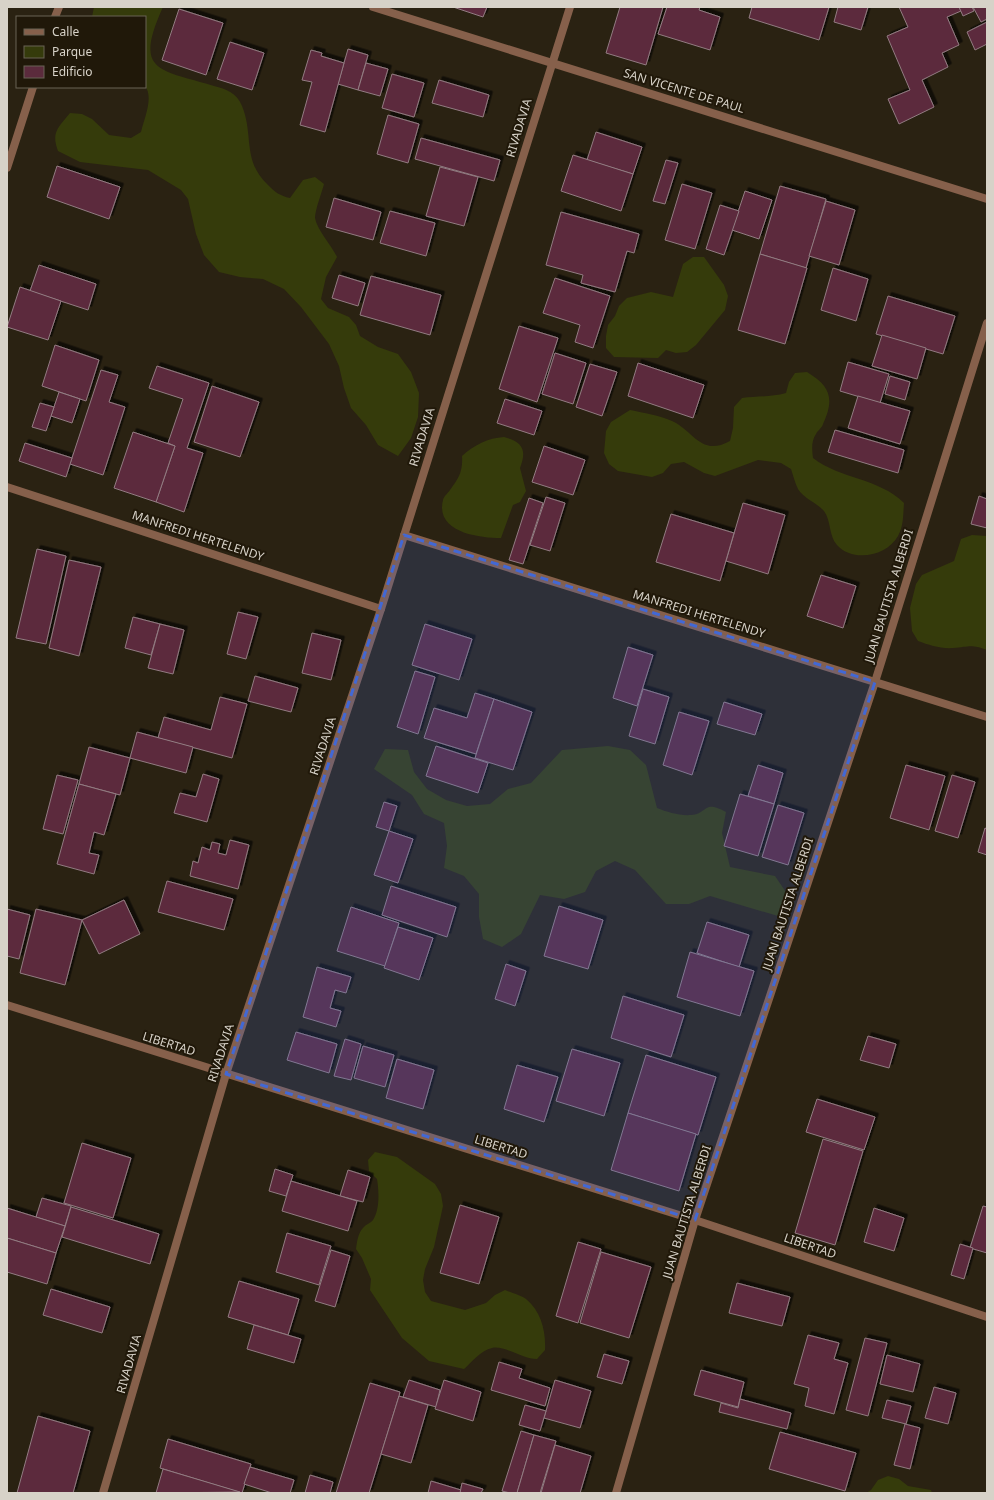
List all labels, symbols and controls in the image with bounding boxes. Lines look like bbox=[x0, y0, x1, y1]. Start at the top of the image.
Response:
legend bbox=[16, 16, 146, 88]
text: Calle bbox=[52, 23, 80, 40]
text: Parque bbox=[52, 43, 93, 60]
text: Edificio bbox=[52, 63, 93, 80]
street label: SAN VICENTE DE PAUL bbox=[622, 64, 747, 117]
street label: RIVADAVIA bbox=[502, 96, 536, 159]
street label: RIVADAVIA bbox=[405, 405, 439, 468]
street label: MANFREDI HERTELENDY bbox=[130, 506, 267, 565]
street label: JUAN BAUTISTA ALBERDI bbox=[860, 527, 917, 666]
street label: MANFREDI HERTELENDY bbox=[631, 585, 768, 642]
street label: RIVADAVIA bbox=[305, 714, 340, 777]
street label: JUAN BAUTISTA ALBERDI bbox=[758, 835, 817, 973]
street label: RIVADAVIA bbox=[203, 1021, 238, 1084]
street label: LIBERTAD bbox=[141, 1027, 198, 1060]
street label: LIBERTAD bbox=[473, 1130, 530, 1163]
street label: JUAN BAUTISTA ALBERDI bbox=[658, 1143, 715, 1282]
street label: LIBERTAD bbox=[782, 1229, 839, 1263]
street label: RIVADAVIA bbox=[112, 1332, 145, 1395]

